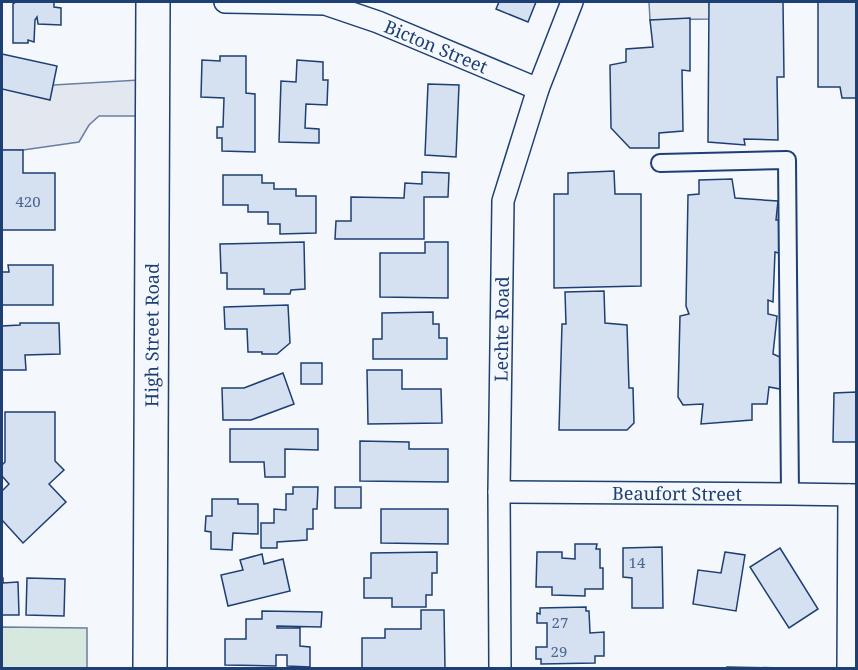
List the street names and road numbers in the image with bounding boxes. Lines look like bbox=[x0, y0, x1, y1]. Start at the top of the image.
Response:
street label: Bicton Street bbox=[381, 14, 491, 79]
street label: High Street Road bbox=[139, 263, 164, 407]
street label: Lechte Road bbox=[489, 276, 514, 382]
street label: Beaufort Street bbox=[612, 481, 742, 506]

